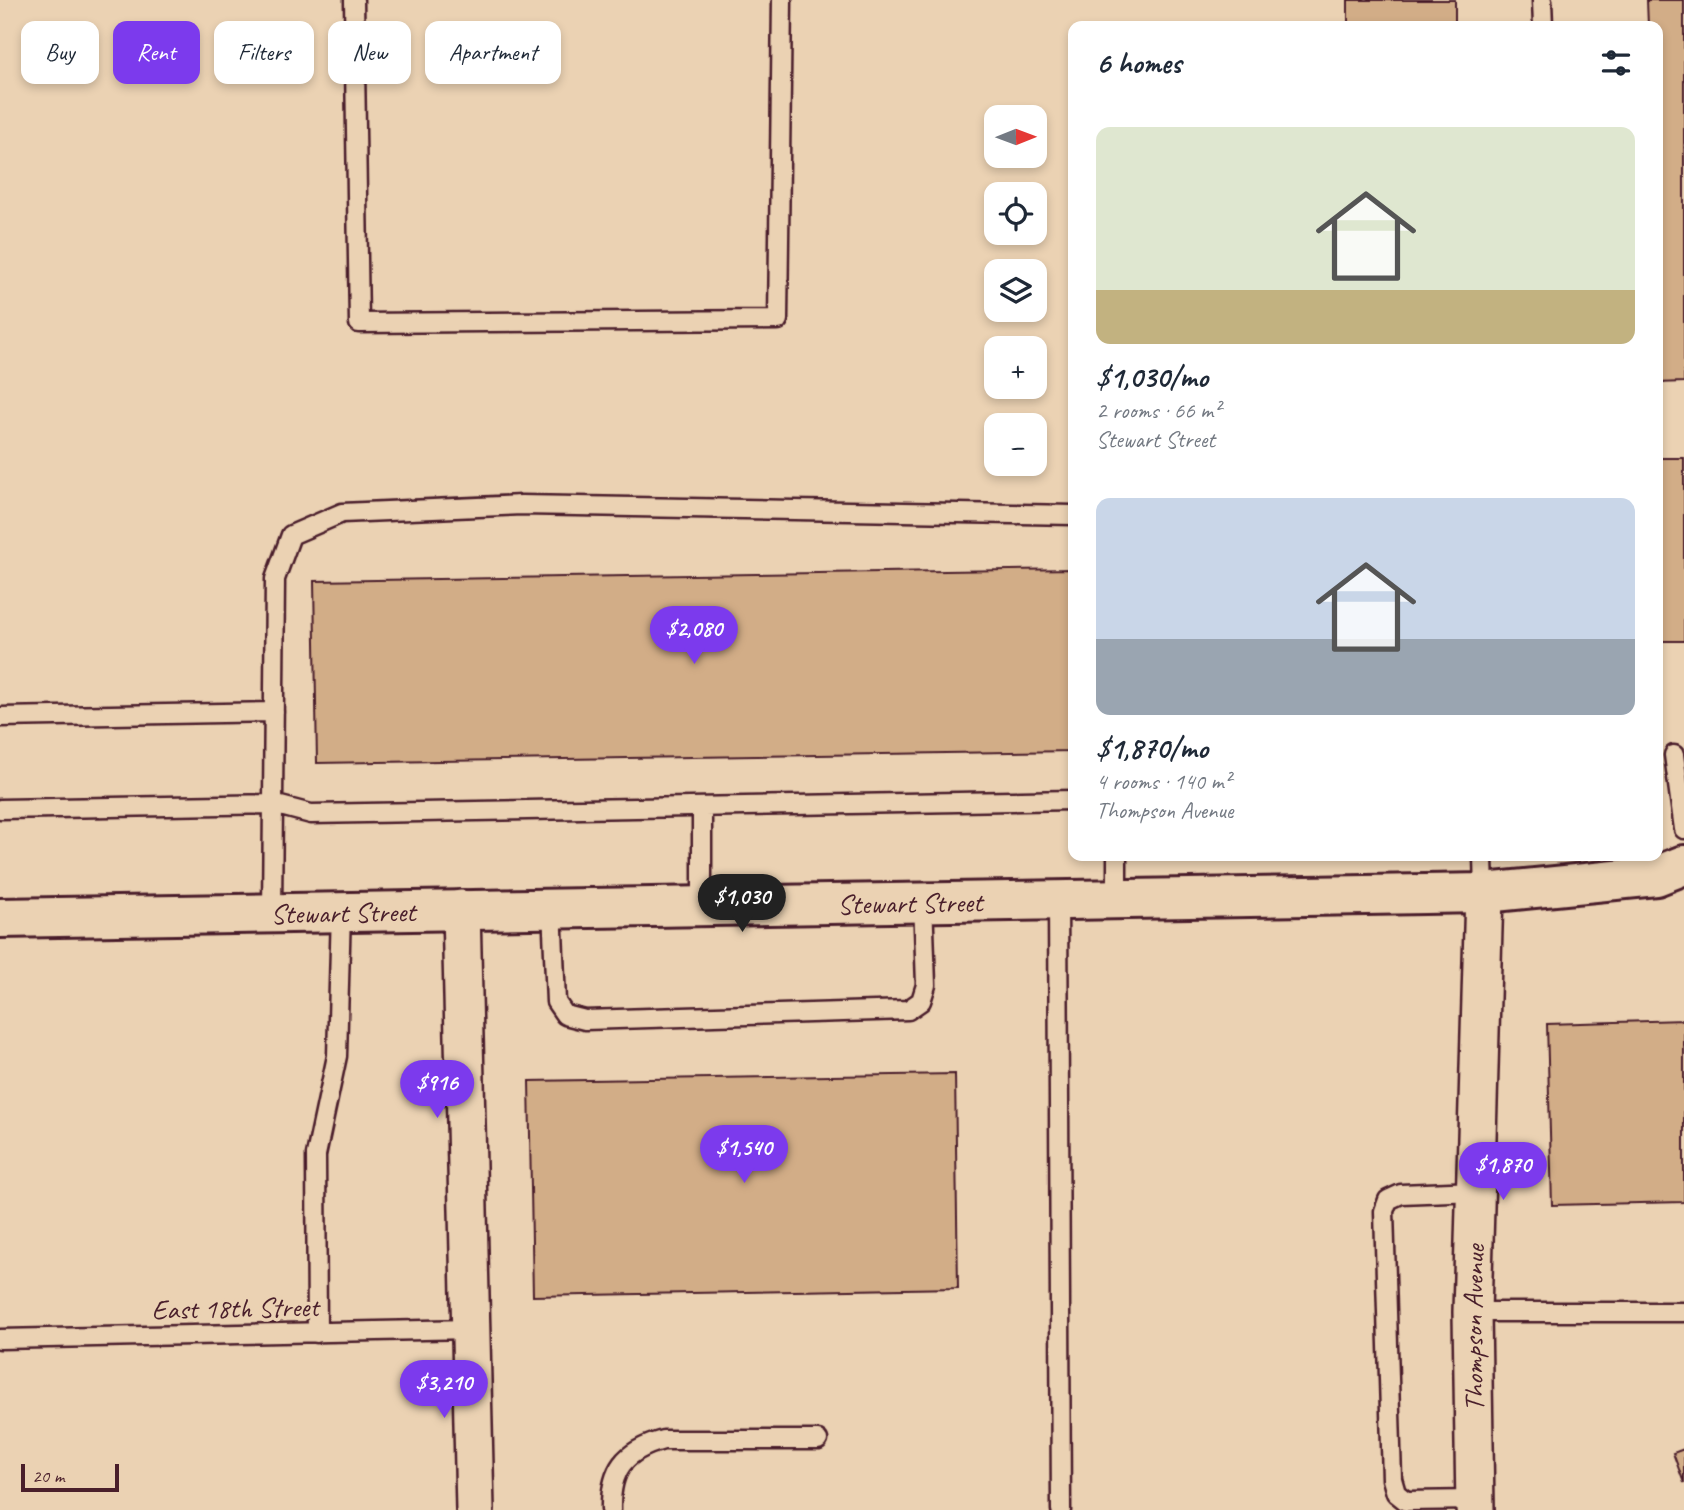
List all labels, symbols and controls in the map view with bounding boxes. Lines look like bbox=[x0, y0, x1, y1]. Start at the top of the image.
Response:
chip: Buy bbox=[21, 21, 99, 84]
chip: Rent bbox=[113, 21, 200, 84]
chip: Filters bbox=[214, 21, 314, 84]
chip: New bbox=[328, 21, 411, 84]
chip: Apartment bbox=[425, 21, 561, 84]
text: 6 homes bbox=[1096, 44, 1181, 82]
icon: filters bbox=[1597, 44, 1635, 82]
north arrow bbox=[984, 105, 1046, 168]
map controls bbox=[984, 105, 1047, 476]
icon: home bbox=[1303, 173, 1429, 299]
button: locate bbox=[984, 182, 1047, 245]
button: layers bbox=[984, 259, 1047, 322]
button: + bbox=[984, 336, 1047, 399]
text: $1,030/mo bbox=[1096, 358, 1208, 396]
text: 2 rooms · 66 m² bbox=[1096, 396, 1220, 425]
button: − bbox=[984, 413, 1047, 476]
text: Stewart Street bbox=[1096, 425, 1215, 454]
icon: home bbox=[1303, 544, 1429, 670]
pin: $2,080 bbox=[637, 606, 751, 666]
text: $2,080 bbox=[666, 614, 722, 643]
text: $1,870/mo bbox=[1096, 729, 1208, 767]
text: 4 rooms · 140 m² bbox=[1096, 767, 1231, 796]
text: Thompson Avenue bbox=[1096, 796, 1233, 825]
pin: $1,030 bbox=[685, 874, 799, 934]
text: $1,030 bbox=[714, 882, 770, 911]
street label: Stewart Street bbox=[837, 884, 985, 921]
street label: Stewart Street bbox=[270, 893, 418, 931]
pin: $916 bbox=[396, 1060, 478, 1120]
text: $916 bbox=[416, 1068, 458, 1097]
pin: $1,540 bbox=[687, 1126, 801, 1185]
text: $1,540 bbox=[716, 1133, 772, 1162]
pin: $1,870 bbox=[1446, 1142, 1560, 1202]
text: $1,870 bbox=[1475, 1150, 1531, 1179]
street label: Thompson Avenue bbox=[1454, 1242, 1491, 1412]
street label: East 18th Street bbox=[151, 1289, 322, 1327]
pin: $3,210 bbox=[387, 1360, 501, 1420]
text: $3,210 bbox=[416, 1368, 472, 1397]
scale bar bbox=[21, 1461, 119, 1493]
text: 20 m bbox=[32, 1464, 64, 1488]

